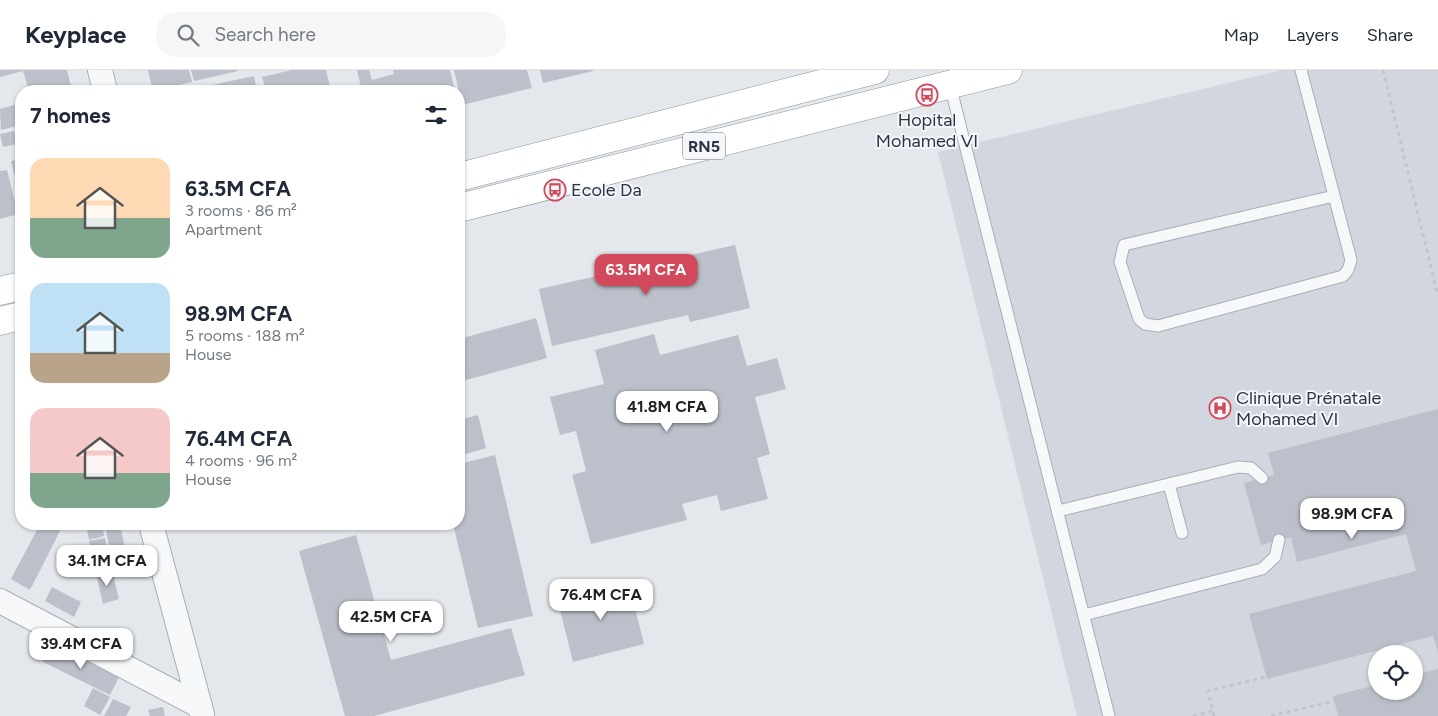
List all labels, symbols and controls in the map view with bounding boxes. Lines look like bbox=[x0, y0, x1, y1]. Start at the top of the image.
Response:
search box bbox=[156, 12, 506, 57]
text: Keyplace bbox=[25, 20, 126, 49]
icon: search bbox=[174, 21, 202, 49]
text: Search here bbox=[214, 23, 316, 46]
text: Map bbox=[1224, 24, 1259, 46]
text: Layers bbox=[1287, 24, 1339, 46]
text: Share bbox=[1367, 24, 1413, 46]
bus stop icon: Hopital Mohamed VI bbox=[915, 83, 939, 107]
icon: filters bbox=[422, 101, 450, 129]
text: 7 homes bbox=[30, 103, 111, 128]
place label: Hopital Mohamed VI bbox=[876, 109, 978, 152]
road number: RN5 bbox=[683, 132, 725, 160]
text: 63.5M CFA bbox=[185, 176, 291, 201]
icon: home bbox=[70, 178, 130, 238]
bus stop icon: Ecole Da bbox=[543, 178, 567, 202]
place label: Ecole Da bbox=[571, 179, 642, 201]
text: 3 rooms · 86 m² bbox=[185, 201, 297, 220]
text: Apartment bbox=[185, 220, 262, 239]
pin: 63.5M CFA bbox=[589, 254, 703, 296]
text: 63.5M CFA bbox=[606, 260, 686, 279]
text: 98.9M CFA bbox=[185, 301, 292, 326]
icon: home bbox=[70, 303, 130, 363]
text: 5 rooms · 188 m² bbox=[185, 326, 305, 345]
text: House bbox=[185, 345, 231, 364]
place label: Clinique Prénatale Mohamed VI bbox=[1236, 387, 1381, 430]
pin: 41.8M CFA bbox=[610, 390, 724, 433]
hospital icon: Clinique Prénatale Mohamed VI bbox=[1208, 396, 1232, 420]
text: 41.8M CFA bbox=[627, 397, 707, 416]
text: 76.4M CFA bbox=[185, 426, 292, 451]
icon: home bbox=[70, 428, 130, 488]
text: 4 rooms · 96 m² bbox=[185, 451, 297, 470]
text: House bbox=[185, 470, 231, 489]
pin: 98.9M CFA bbox=[1295, 498, 1409, 540]
text: 98.9M CFA bbox=[1311, 504, 1393, 523]
pin: 34.1M CFA bbox=[50, 544, 164, 587]
text: 34.1M CFA bbox=[67, 551, 147, 570]
pin: 76.4M CFA bbox=[544, 578, 658, 621]
text: 76.4M CFA bbox=[560, 585, 642, 604]
pin: 42.5M CFA bbox=[334, 600, 448, 643]
text: 42.5M CFA bbox=[350, 607, 432, 626]
pin: 39.4M CFA bbox=[24, 628, 138, 670]
text: 39.4M CFA bbox=[40, 634, 122, 653]
map controls bbox=[1368, 645, 1423, 700]
button: locate bbox=[1368, 645, 1423, 700]

